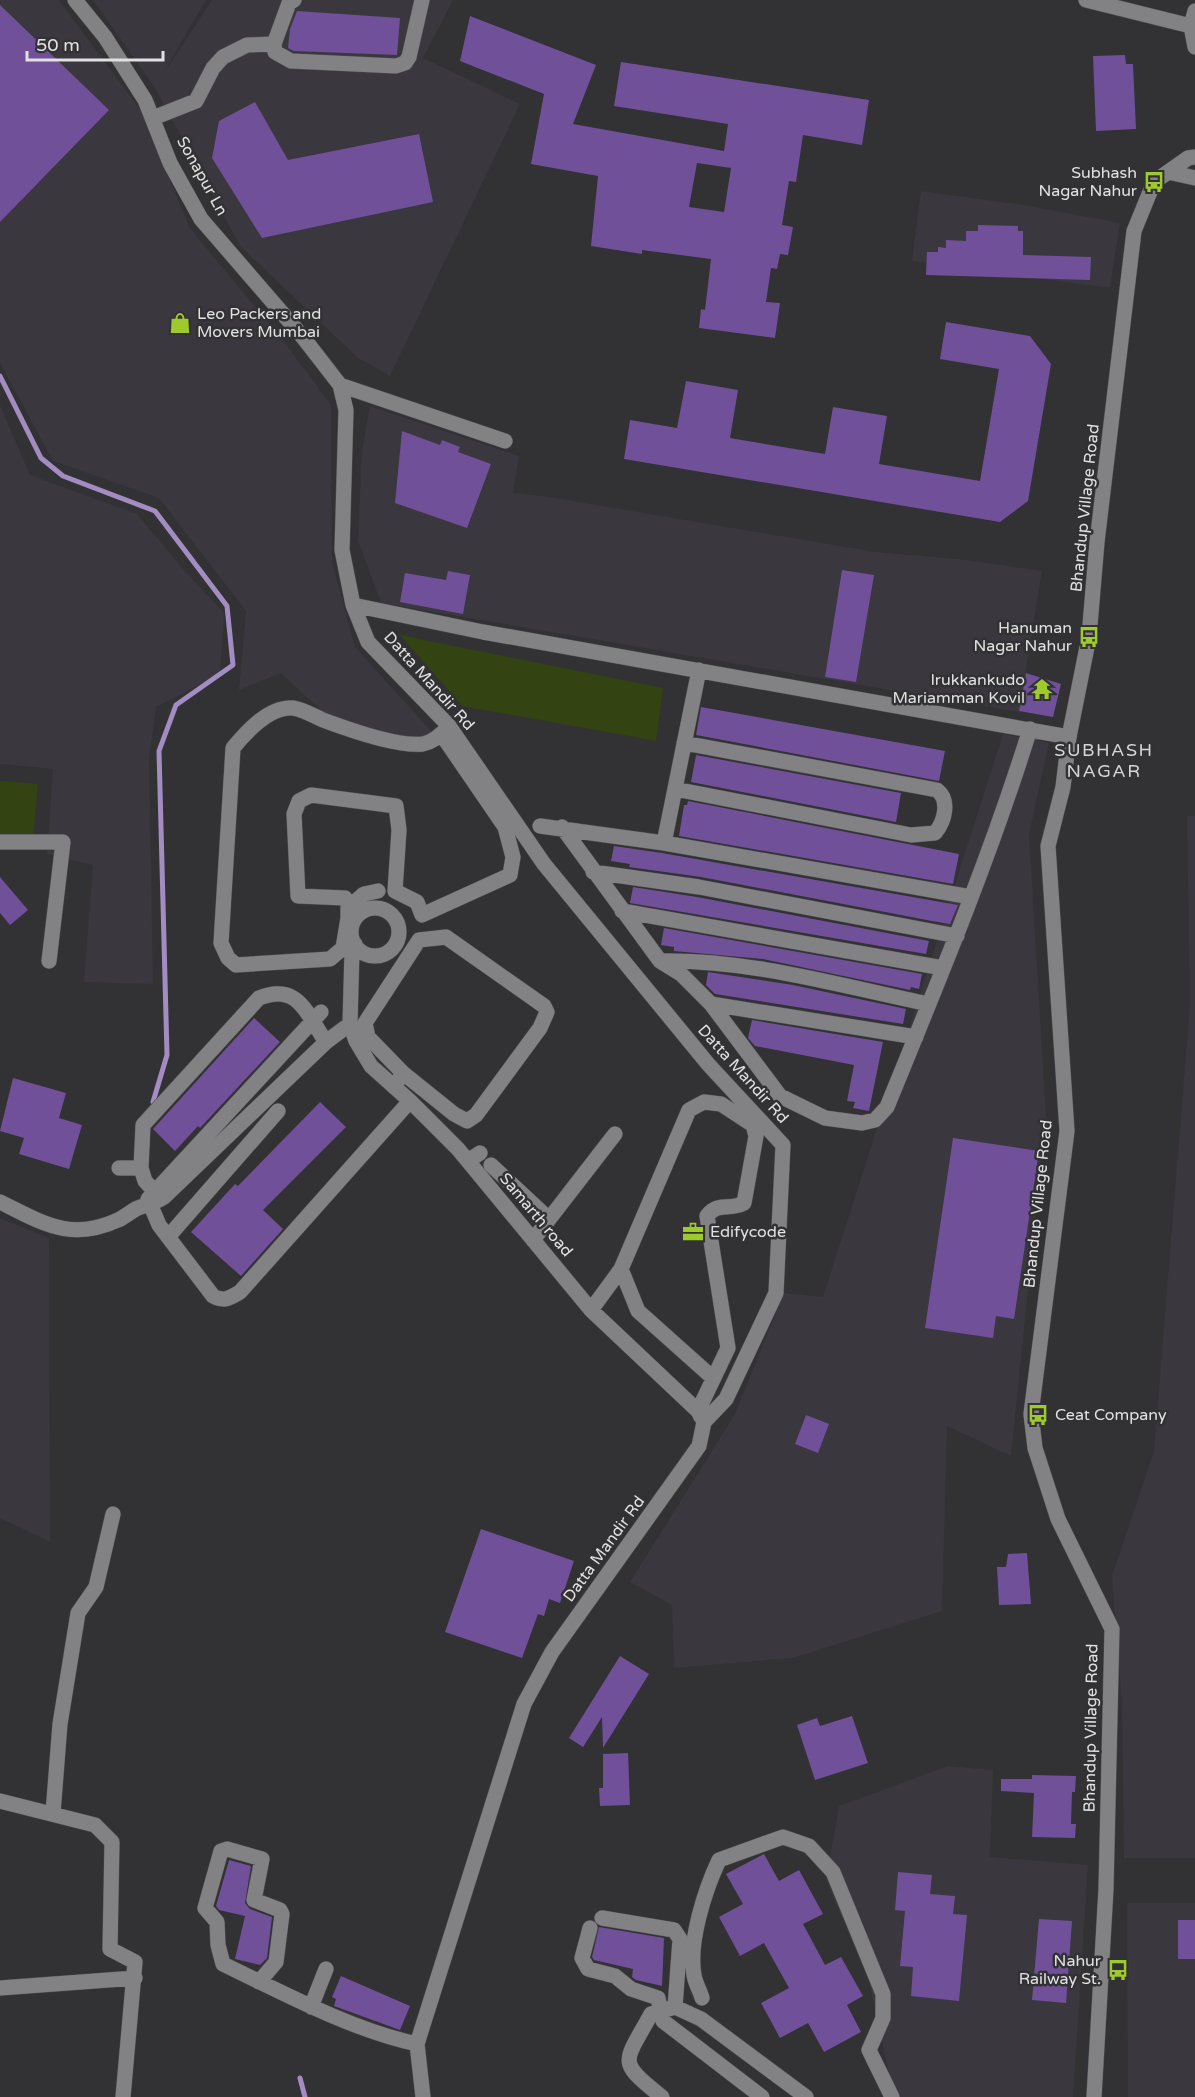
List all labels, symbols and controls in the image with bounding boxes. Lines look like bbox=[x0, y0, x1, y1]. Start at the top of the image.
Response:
scale bar bbox=[27, 24, 164, 62]
text: 50 m bbox=[36, 34, 80, 56]
street label: Sonapur Ln bbox=[172, 133, 232, 219]
place label: Subhash Nagar Nahur bbox=[1038, 163, 1138, 201]
bus stop icon: Subhash Nagar Nahur bbox=[1142, 170, 1166, 194]
place label: Leo Packers and Movers Mumbai bbox=[197, 304, 321, 342]
shop icon: Leo Packers and Movers Mumbai bbox=[168, 311, 192, 335]
street label: Bhandup Village Road bbox=[1066, 423, 1104, 593]
place label: Hanuman Nagar Nahur bbox=[973, 618, 1073, 656]
bus stop icon: Hanuman Nagar Nahur bbox=[1077, 625, 1101, 649]
street label: Datta Mandir Rd bbox=[379, 627, 479, 735]
place label: Irukkankudo Mariamman Kovil bbox=[892, 670, 1025, 708]
temple icon: Irukkankudo Mariamman Kovil bbox=[1030, 677, 1054, 701]
district label: SUBHASH NAGAR bbox=[1054, 739, 1154, 782]
street label: Datta Mandir Rd bbox=[693, 1020, 793, 1128]
street label: Bhandup Village Road bbox=[1019, 1119, 1057, 1289]
street label: Samarth road bbox=[495, 1169, 577, 1261]
office icon: Edifycode bbox=[681, 1220, 705, 1244]
place label: Edifycode bbox=[710, 1222, 786, 1242]
bus stop icon: Ceat Company bbox=[1026, 1403, 1050, 1427]
place label: Ceat Company bbox=[1055, 1405, 1167, 1425]
street label: Datta Mandir Rd bbox=[559, 1492, 649, 1606]
street label: Bhandup Village Road bbox=[1080, 1643, 1102, 1813]
place label: Nahur Railway St. bbox=[1019, 1951, 1102, 1989]
bus stop icon: Nahur Railway St. bbox=[1106, 1958, 1130, 1982]

